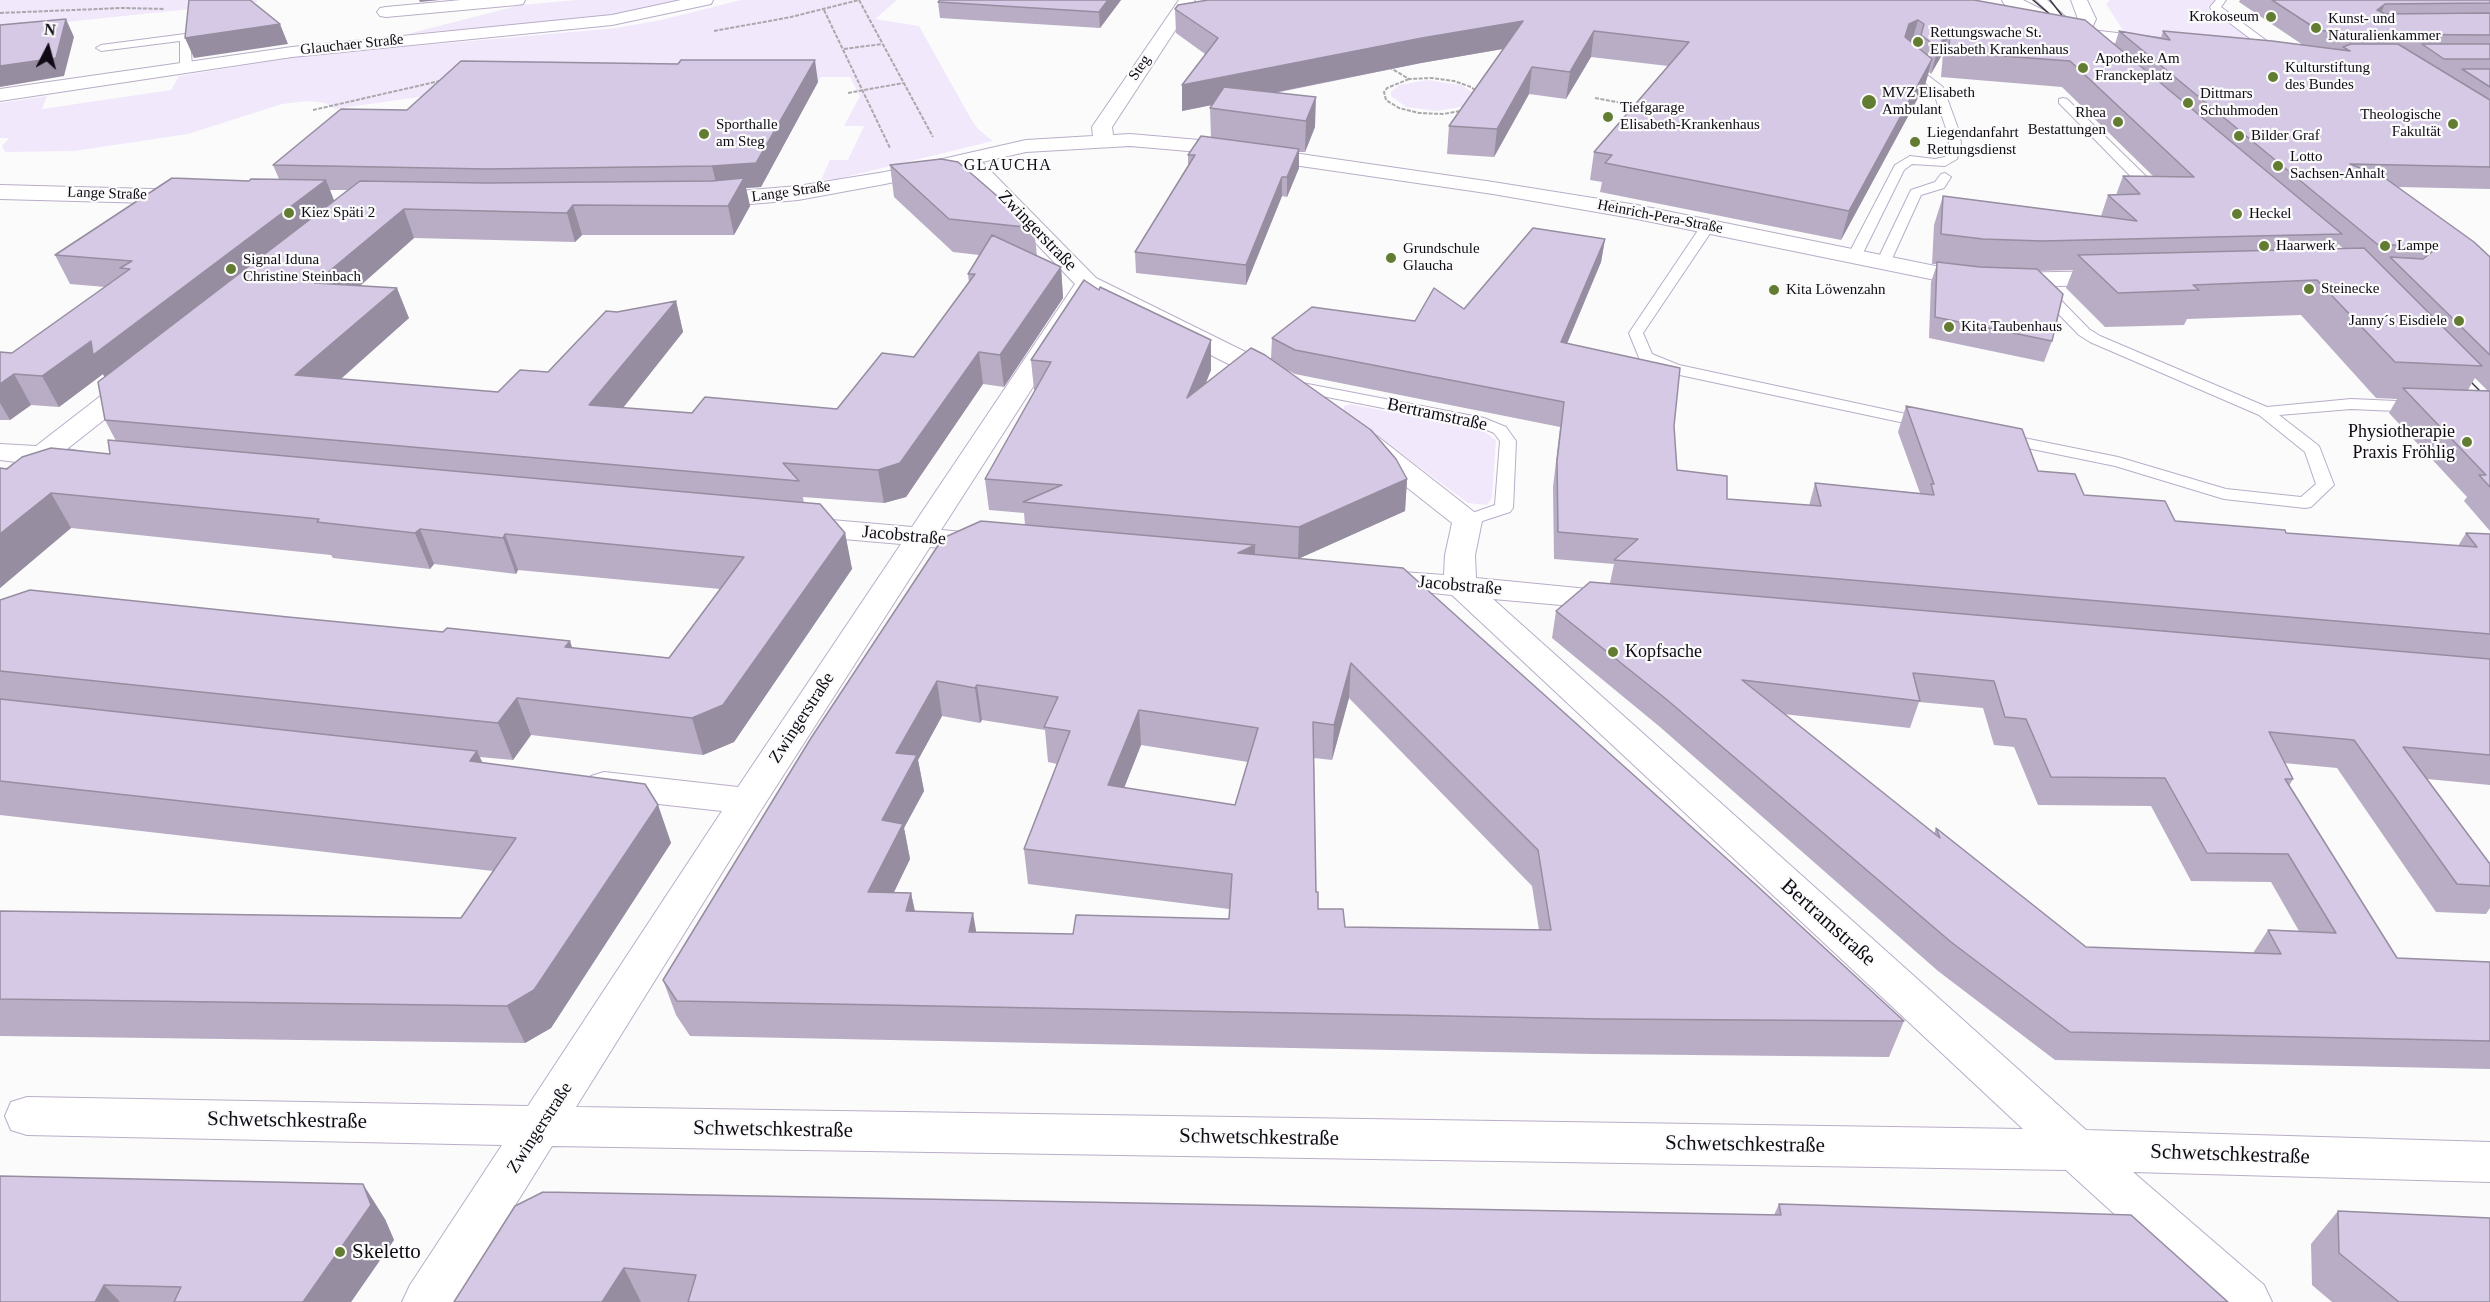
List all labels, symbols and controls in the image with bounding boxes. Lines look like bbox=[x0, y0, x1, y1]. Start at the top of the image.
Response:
place label: Krokoseum bbox=[2189, 8, 2259, 26]
marker: Krokoseum bbox=[2264, 10, 2278, 24]
place label: Kunst- und Naturalienkammer bbox=[2328, 10, 2440, 45]
north arrow bbox=[18, 18, 78, 78]
text: N bbox=[43, 21, 57, 39]
marker: Kunst- und Naturalienkammer bbox=[2309, 21, 2323, 35]
place label: Rettungswache St. Elisabeth Krankenhaus bbox=[1930, 24, 2069, 59]
street label: Glauchaer Straße bbox=[299, 31, 405, 59]
marker: Rettungswache St. Elisabeth Krankenhaus bbox=[1911, 35, 1925, 49]
place label: Apotheke Am Franckeplatz bbox=[2095, 50, 2180, 85]
street label: Steg bbox=[1125, 52, 1155, 84]
place label: Kulturstiftung des Bundes bbox=[2285, 59, 2370, 94]
marker: Apotheke Am Franckeplatz bbox=[2076, 61, 2090, 75]
marker: Kulturstiftung des Bundes bbox=[2266, 70, 2280, 84]
place label: MVZ Elisabeth Ambulant bbox=[1882, 84, 1975, 119]
place label: Dittmars Schuhmoden bbox=[2200, 85, 2278, 120]
marker: MVZ Elisabeth Ambulant bbox=[1860, 93, 1878, 111]
marker: Dittmars Schuhmoden bbox=[2181, 96, 2195, 110]
place label: Tiefgarage Elisabeth-Krankenhaus bbox=[1620, 99, 1760, 134]
place label: Rhea Bestattungen bbox=[2028, 104, 2106, 139]
place label: Theologische Fakultät bbox=[2360, 106, 2441, 141]
marker: Tiefgarage Elisabeth-Krankenhaus bbox=[1601, 110, 1615, 124]
marker: Rhea Bestattungen bbox=[2111, 115, 2125, 129]
place label: Sporthalle am Steg bbox=[716, 116, 778, 151]
marker: Theologische Fakultät bbox=[2446, 117, 2460, 131]
place label: Liegendanfahrt Rettungsdienst bbox=[1927, 124, 2019, 159]
marker: Sporthalle am Steg bbox=[697, 127, 711, 141]
place label: Bilder Graf bbox=[2251, 127, 2320, 145]
marker: Bilder Graf bbox=[2232, 129, 2246, 143]
marker: Liegendanfahrt Rettungsdienst bbox=[1908, 135, 1922, 149]
place label: Lotto Sachsen-Anhalt bbox=[2290, 148, 2385, 183]
district label: GLAUCHA bbox=[964, 156, 1052, 176]
marker: Lotto Sachsen-Anhalt bbox=[2271, 159, 2285, 173]
street label: Lange Straße bbox=[750, 178, 832, 206]
street label: Lange Straße bbox=[67, 184, 147, 204]
street label: Zwingerstraße bbox=[993, 186, 1081, 276]
street label: Heinrich-Pera-Straße bbox=[1596, 196, 1724, 238]
place label: Kiez Späti 2 bbox=[301, 204, 375, 222]
place label: Heckel bbox=[2249, 205, 2291, 223]
marker: Kiez Späti 2 bbox=[282, 206, 296, 220]
marker: Heckel bbox=[2230, 207, 2244, 221]
place label: Haarwerk bbox=[2276, 237, 2335, 255]
place label: Lampe bbox=[2397, 237, 2439, 255]
marker: Haarwerk bbox=[2257, 239, 2271, 253]
marker: Lampe bbox=[2378, 239, 2392, 253]
place label: Grundschule Glaucha bbox=[1403, 240, 1480, 275]
place label: Signal Iduna Christine Steinbach bbox=[243, 251, 361, 286]
marker: Grundschule Glaucha bbox=[1384, 251, 1398, 265]
marker: Signal Iduna Christine Steinbach bbox=[224, 262, 238, 276]
place label: Steinecke bbox=[2321, 280, 2379, 298]
place label: Kita Löwenzahn bbox=[1786, 281, 1886, 299]
marker: Steinecke bbox=[2302, 282, 2316, 296]
marker: Kita Löwenzahn bbox=[1767, 283, 1781, 297]
place label: Janny´s Eisdiele bbox=[2349, 312, 2447, 330]
marker: Janny´s Eisdiele bbox=[2452, 314, 2466, 328]
place label: Kita Taubenhaus bbox=[1961, 318, 2062, 336]
marker: Kita Taubenhaus bbox=[1942, 320, 1956, 334]
street label: Bertramstraße bbox=[1385, 394, 1489, 436]
place label: Physiotherapie Praxis Fröhlig bbox=[2348, 421, 2455, 464]
marker: Physiotherapie Praxis Fröhlig bbox=[2460, 435, 2474, 449]
street label: Jacobstraße bbox=[861, 522, 947, 550]
street label: Jacobstraße bbox=[1417, 572, 1503, 600]
place label: Kopfsache bbox=[1625, 641, 1702, 663]
marker: Kopfsache bbox=[1606, 645, 1620, 659]
street label: Zwingerstraße bbox=[765, 669, 839, 767]
street label: Bertramstraße bbox=[1775, 874, 1881, 972]
street label: Zwingerstraße bbox=[503, 1079, 577, 1177]
street label: Schwetschkestraße bbox=[207, 1107, 367, 1135]
street label: Schwetschkestraße bbox=[693, 1116, 853, 1144]
street label: Schwetschkestraße bbox=[1179, 1124, 1339, 1152]
street label: Schwetschkestraße bbox=[1665, 1131, 1825, 1159]
street label: Schwetschkestraße bbox=[2150, 1140, 2310, 1170]
place label: Skeletto bbox=[352, 1239, 421, 1265]
marker: Skeletto bbox=[333, 1245, 347, 1259]

